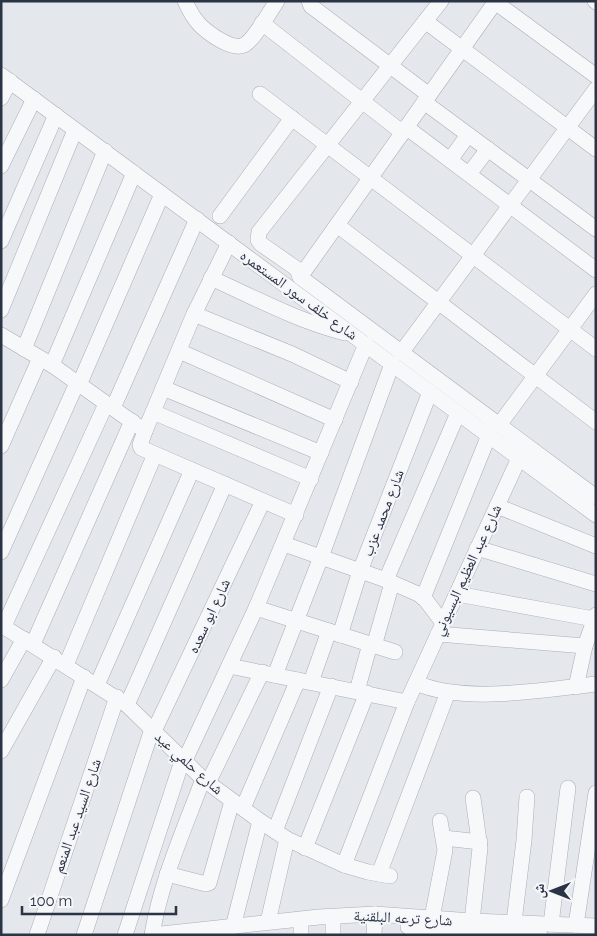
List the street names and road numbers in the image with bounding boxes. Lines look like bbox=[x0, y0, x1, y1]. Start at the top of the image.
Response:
street label: شارع خلف سور المستعمره bbox=[236, 246, 361, 345]
street label: شارع محمد عزب bbox=[358, 467, 409, 559]
street label: شارع عبد العظيم البسيوني bbox=[429, 501, 508, 640]
street label: شارع ابو سعده bbox=[184, 576, 235, 657]
street label: شارع حلمي عيد bbox=[149, 728, 227, 801]
street label: شارع السيد عبد المنعم bbox=[49, 756, 106, 876]
street label: شارع ترعه البلقنية bbox=[353, 906, 453, 931]

